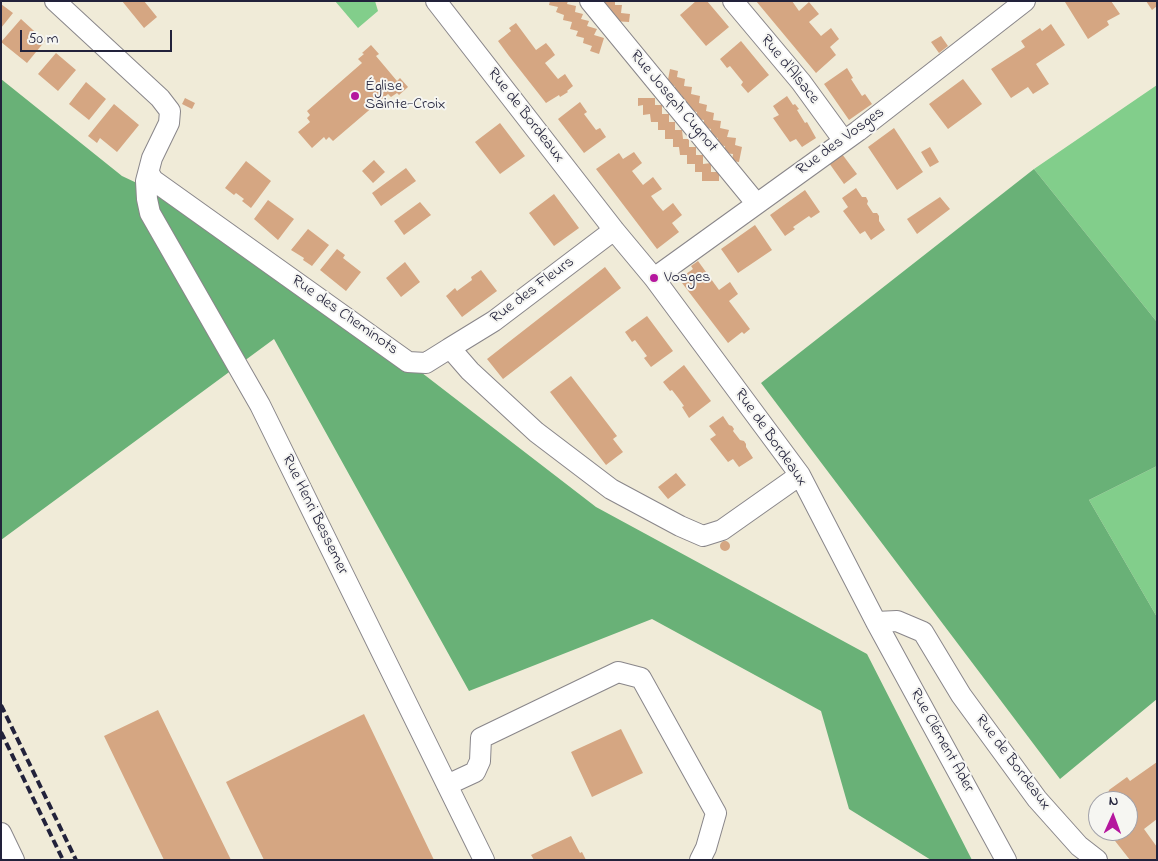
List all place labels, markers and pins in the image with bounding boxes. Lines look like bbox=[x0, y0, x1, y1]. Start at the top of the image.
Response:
place label: Église Sainte-Croix bbox=[365, 77, 445, 115]
marker: Église Sainte-Croix bbox=[349, 90, 361, 102]
place label: Vosges bbox=[664, 268, 710, 288]
marker: Vosges bbox=[648, 272, 660, 284]

